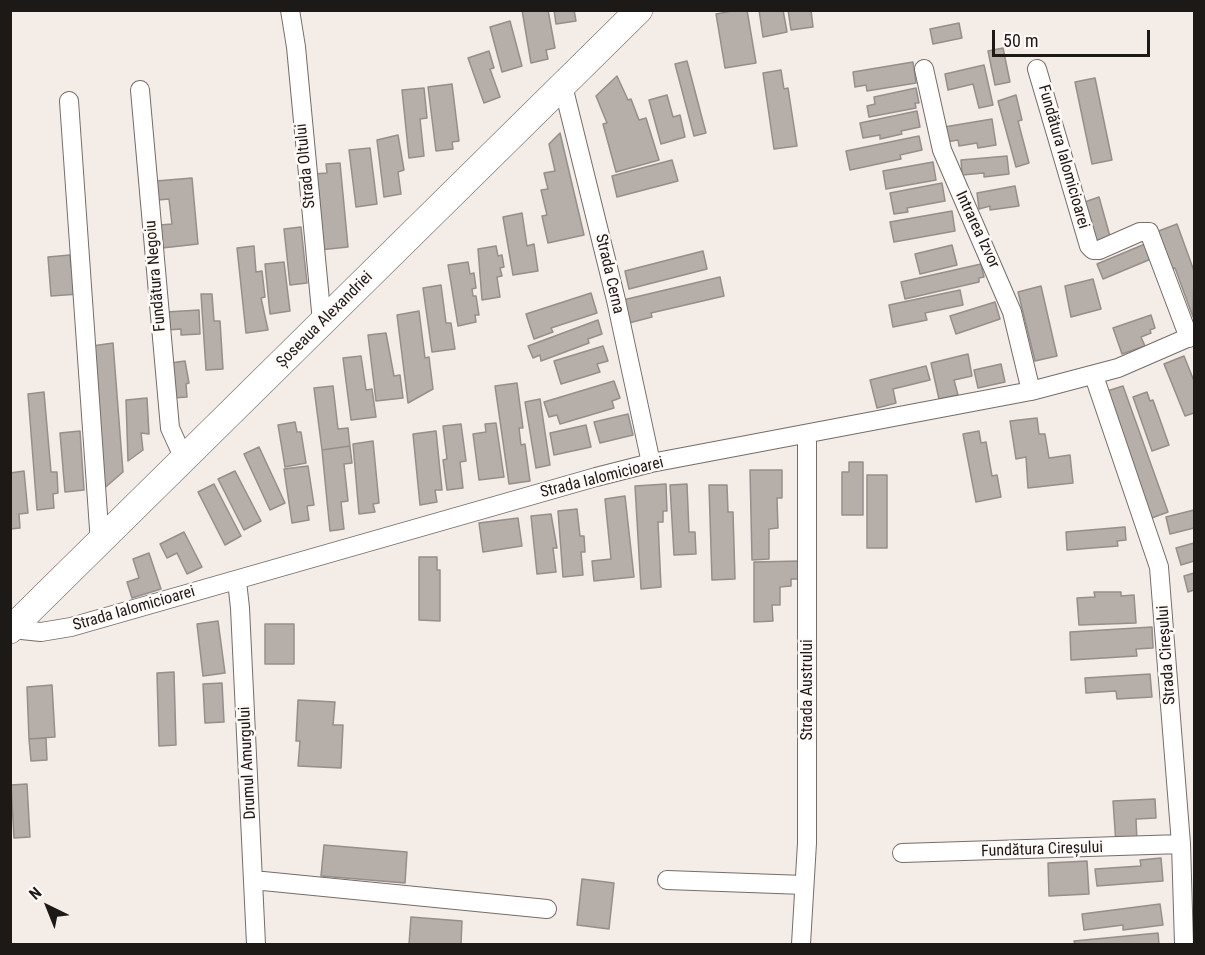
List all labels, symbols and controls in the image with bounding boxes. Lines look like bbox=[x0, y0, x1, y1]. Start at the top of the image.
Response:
scale bar bbox=[995, 18, 1152, 56]
text: 50 m bbox=[1003, 30, 1038, 51]
street label: Fundătura Ialomicioarei bbox=[1033, 83, 1093, 231]
street label: Strada Oltului bbox=[292, 123, 320, 209]
street label: Intrarea Izvor bbox=[951, 188, 1003, 272]
street label: Fundătura Negoiu bbox=[142, 220, 170, 332]
street label: Strada Cerna bbox=[590, 232, 628, 316]
street label: Șoseaua Alexandriei bbox=[273, 268, 377, 372]
street label: Strada Ialomicioarei bbox=[538, 453, 666, 503]
street label: Strada Ialomicioarei bbox=[71, 582, 197, 636]
street label: Strada Cireșului bbox=[1154, 605, 1180, 705]
street label: Strada Austrului bbox=[798, 639, 818, 741]
street label: Drumul Amurgului bbox=[235, 706, 261, 820]
street label: Fundătura Cireșului bbox=[981, 838, 1103, 862]
north arrow bbox=[18, 877, 78, 937]
text: N bbox=[25, 883, 45, 904]

